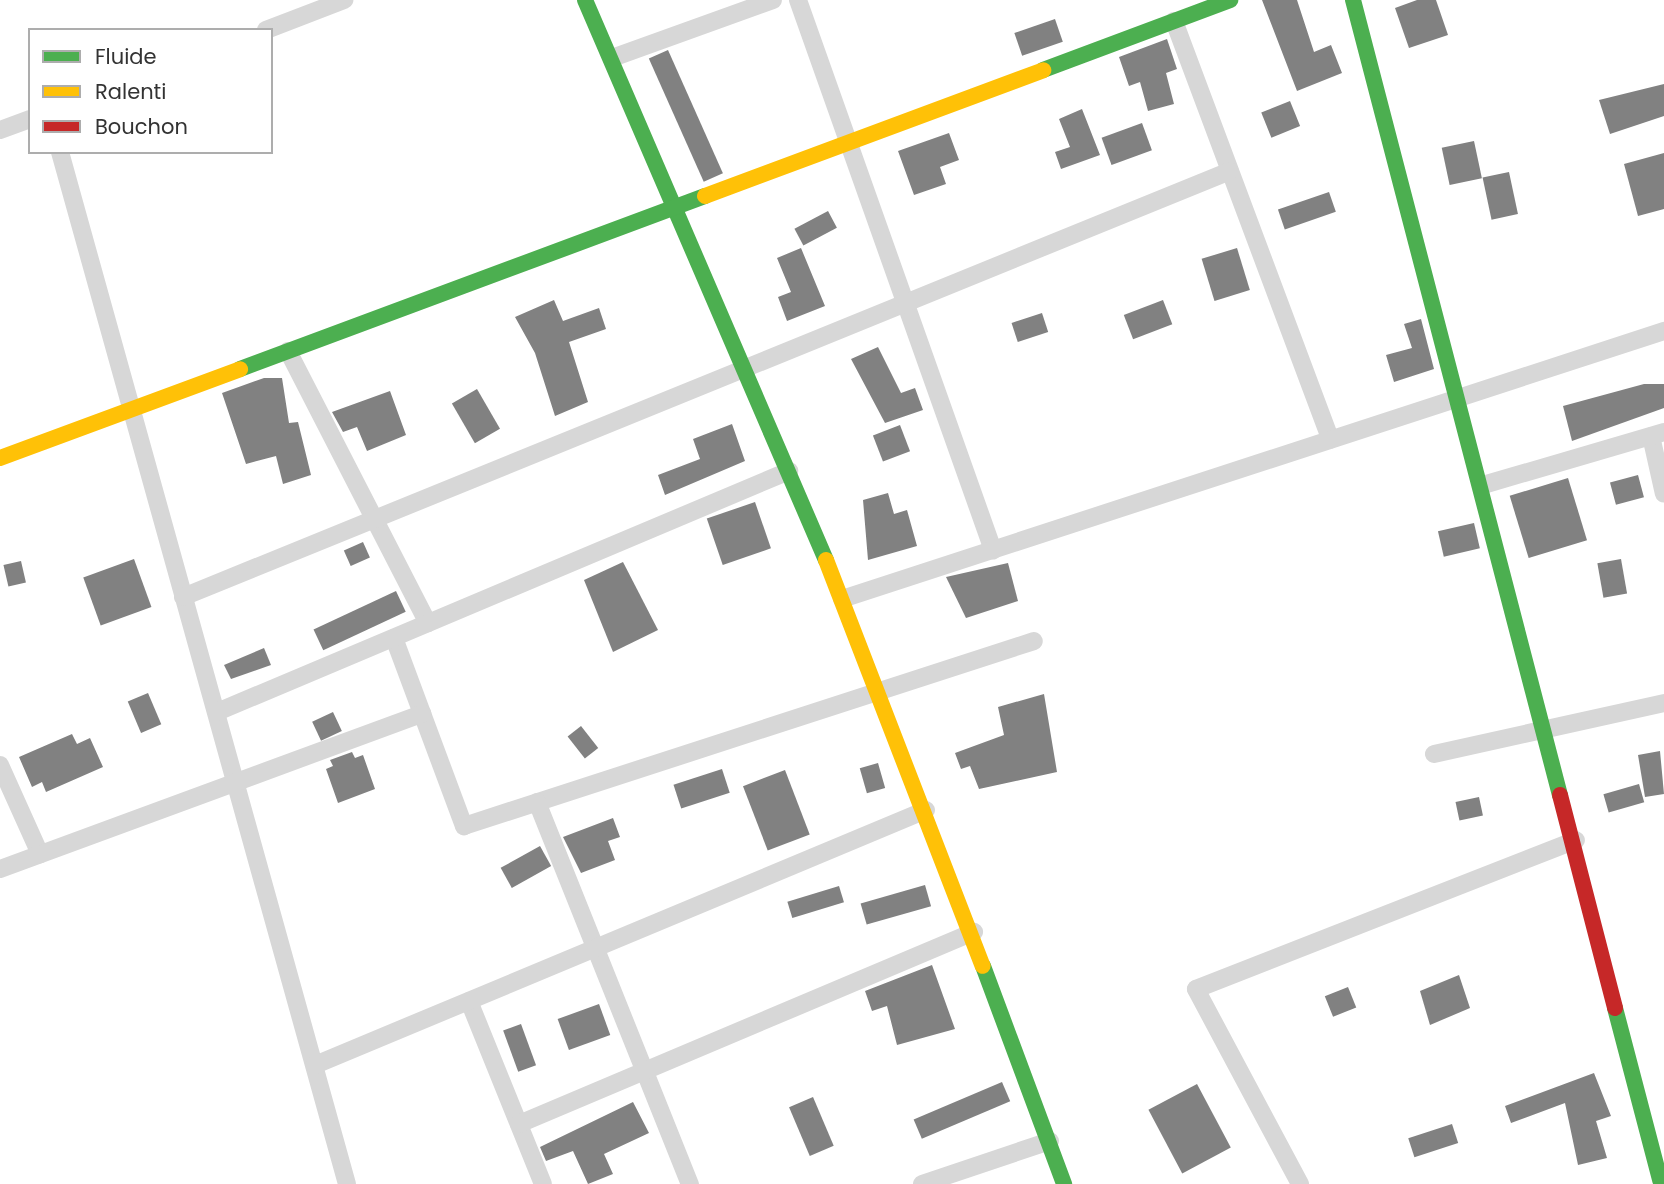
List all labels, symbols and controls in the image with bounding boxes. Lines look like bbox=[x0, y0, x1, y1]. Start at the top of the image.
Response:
legend bbox=[28, 28, 273, 154]
text: Fluide bbox=[95, 42, 157, 71]
text: Ralenti bbox=[95, 77, 166, 106]
text: Bouchon bbox=[95, 112, 188, 141]

